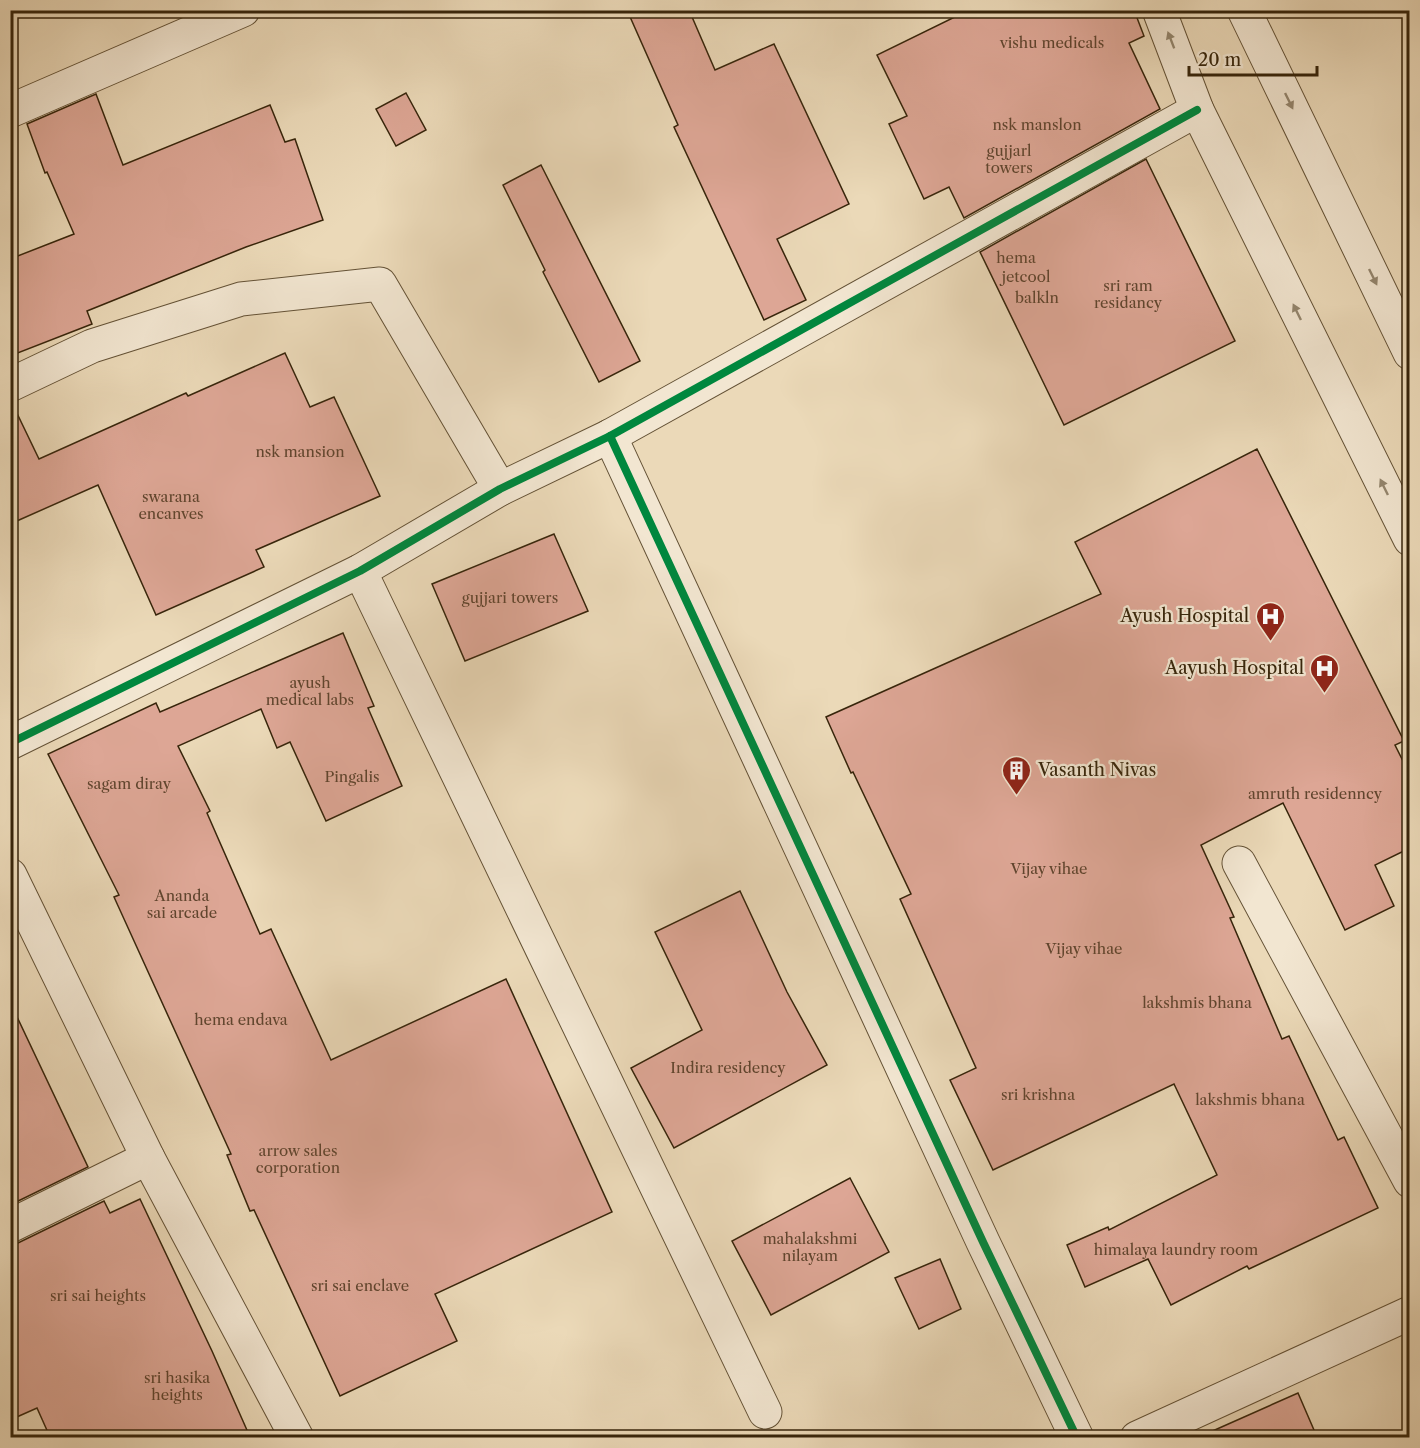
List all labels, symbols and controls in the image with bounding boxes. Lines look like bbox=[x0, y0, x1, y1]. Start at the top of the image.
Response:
one-way arrow bbox=[1165, 31, 1175, 49]
house number: vishu medicals bbox=[999, 33, 1104, 52]
scale bar bbox=[1189, 39, 1316, 77]
text: 20 m bbox=[1198, 49, 1242, 71]
one-way arrow bbox=[1284, 92, 1293, 109]
house number: nsk manslon bbox=[992, 115, 1082, 134]
house number: gujjarl towers bbox=[985, 141, 1033, 177]
house number: hema bbox=[996, 248, 1036, 267]
house number: jetcool bbox=[999, 267, 1051, 286]
one-way arrow bbox=[1368, 268, 1378, 285]
house number: sri ram residancy bbox=[1094, 276, 1163, 312]
house number: balkln bbox=[1015, 288, 1060, 307]
one-way arrow bbox=[1292, 304, 1302, 321]
house number: nsk mansion bbox=[255, 442, 345, 461]
one-way arrow bbox=[1379, 478, 1389, 496]
house number: swarana encanves bbox=[138, 487, 204, 523]
house number: gujjari towers bbox=[462, 588, 558, 607]
hospital icon: Ayush Hospital bbox=[1254, 600, 1286, 642]
place label: Ayush Hospital bbox=[1119, 605, 1249, 627]
hospital icon: Aayush Hospital bbox=[1309, 652, 1341, 694]
place label: Aayush Hospital bbox=[1164, 657, 1304, 679]
house number: ayush medical labs bbox=[266, 673, 354, 709]
building icon: Vasanth Nivas bbox=[1001, 754, 1033, 796]
place label: Vasanth Nivas bbox=[1037, 759, 1156, 781]
house number: Pingalis bbox=[324, 767, 380, 786]
house number: sagam diray bbox=[87, 774, 172, 793]
house number: amruth residenncy bbox=[1248, 784, 1383, 803]
house number: Vijay vihae bbox=[1010, 859, 1087, 878]
house number: Ananda sai arcade bbox=[147, 886, 217, 922]
house number: Vijay vihae bbox=[1045, 939, 1122, 958]
house number: lakshmis bhana bbox=[1142, 993, 1252, 1012]
house number: hema endava bbox=[194, 1010, 288, 1029]
house number: Indira residency bbox=[670, 1058, 786, 1077]
house number: sri krishna bbox=[1001, 1085, 1075, 1104]
house number: lakshmis bhana bbox=[1195, 1090, 1305, 1109]
house number: arrow sales corporation bbox=[256, 1141, 341, 1177]
house number: mahalakshmi nilayam bbox=[763, 1229, 858, 1265]
house number: himalaya laundry room bbox=[1094, 1240, 1258, 1259]
house number: sri sai enclave bbox=[311, 1276, 409, 1295]
house number: sri sai heights bbox=[50, 1286, 146, 1305]
house number: sri hasika heights bbox=[144, 1368, 210, 1404]

